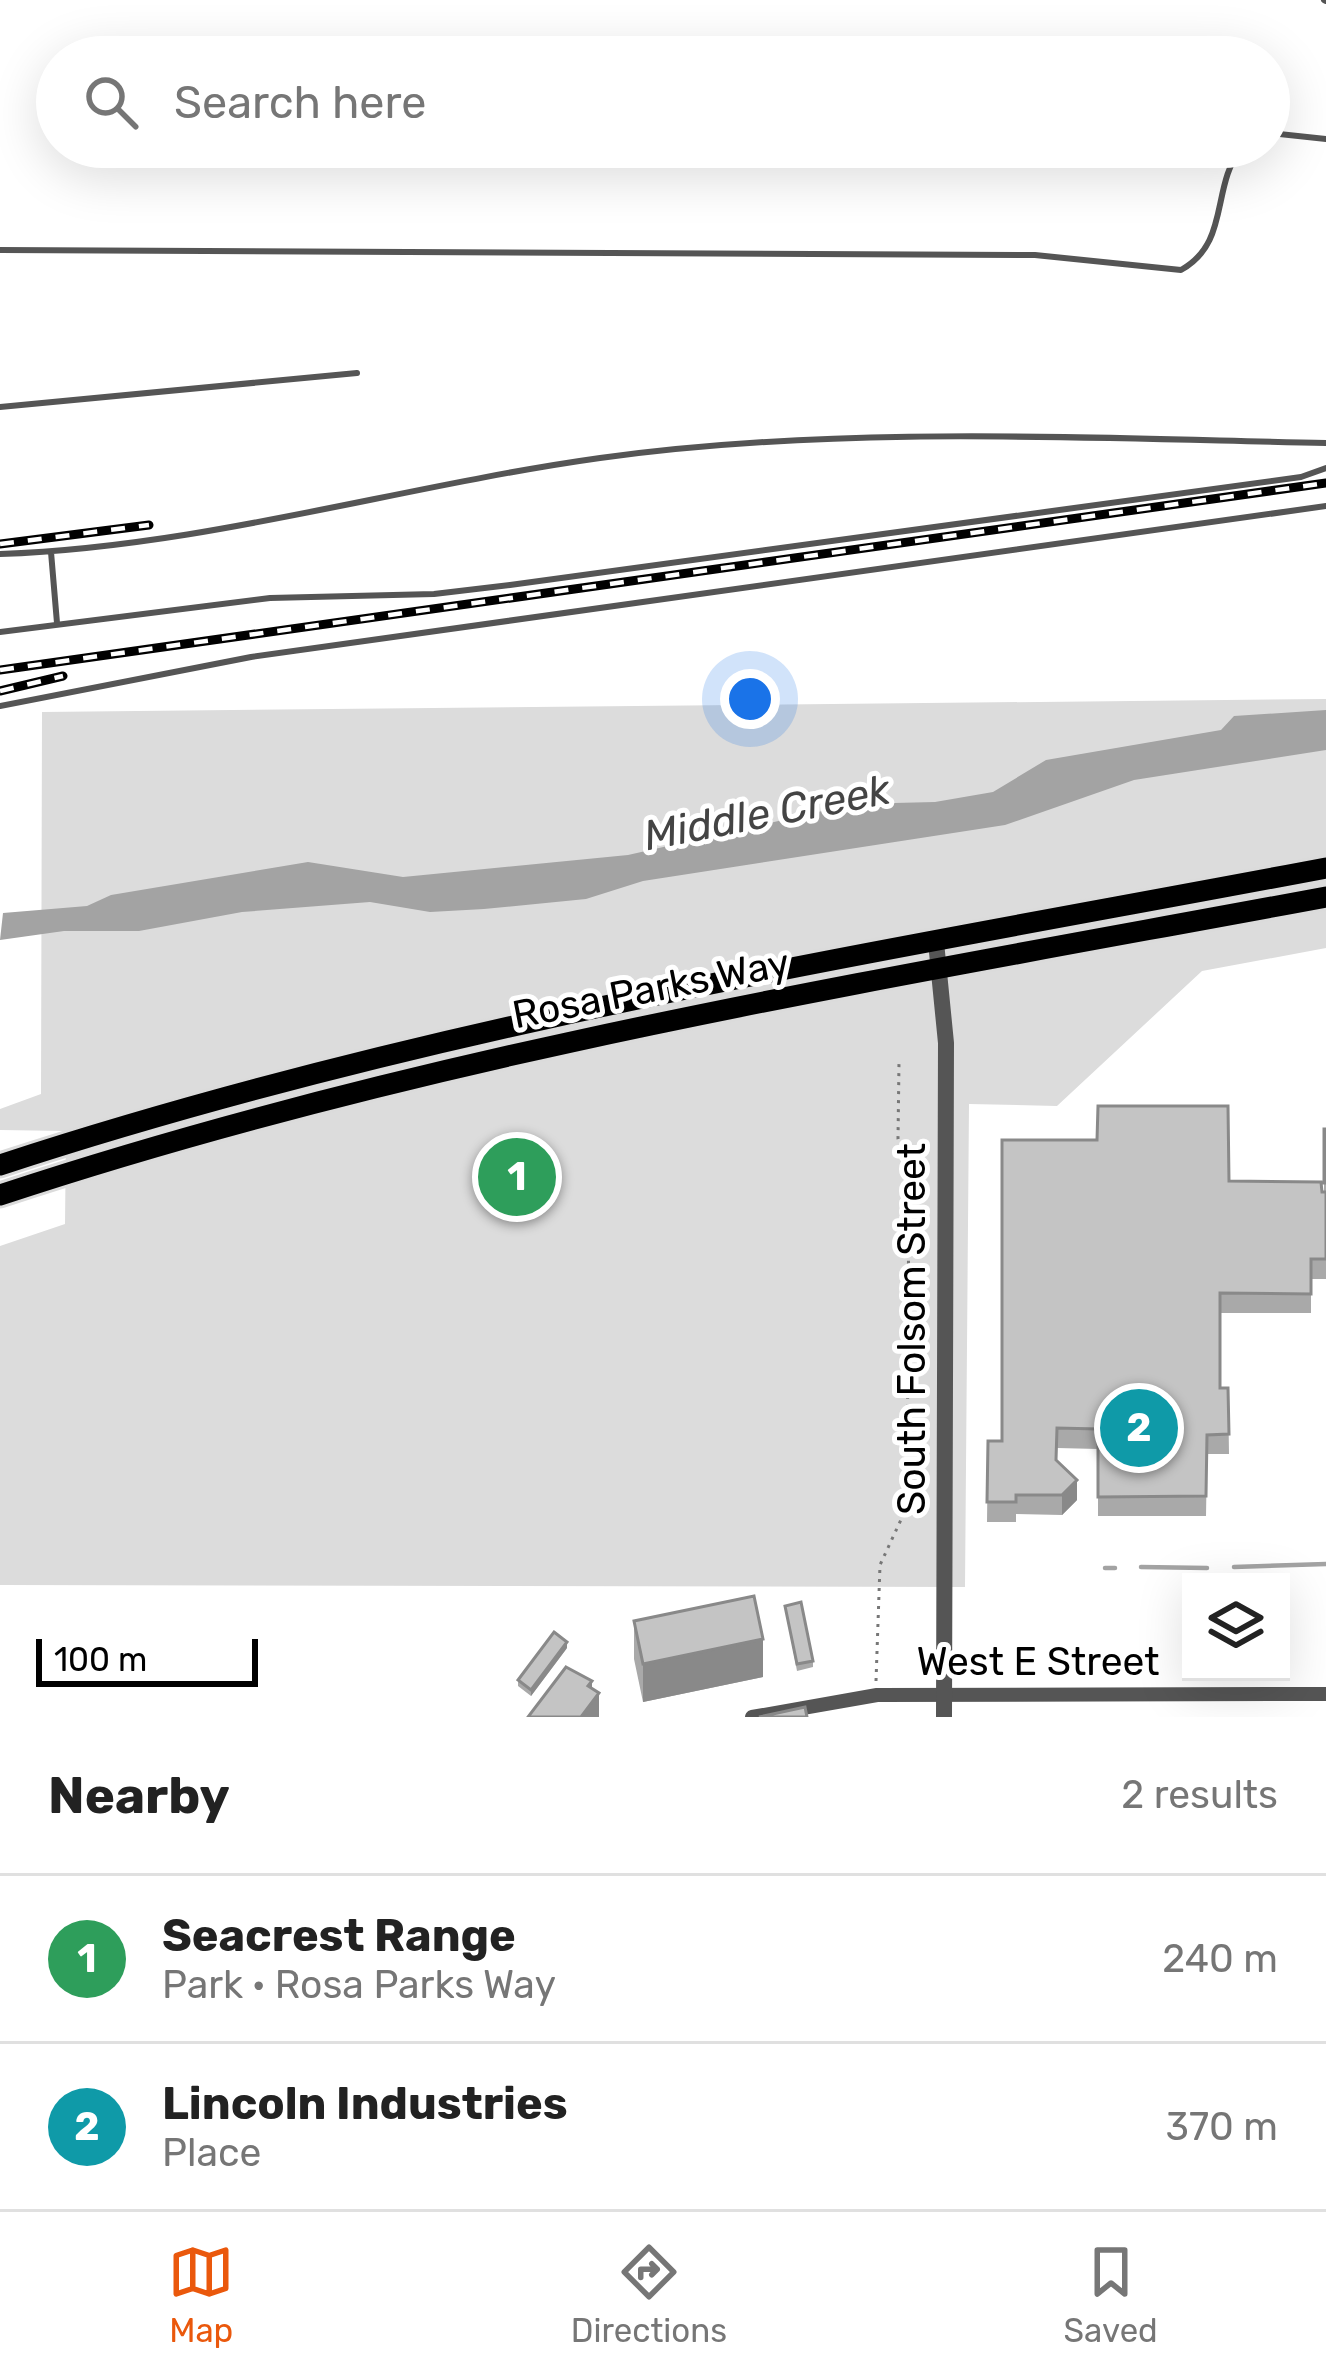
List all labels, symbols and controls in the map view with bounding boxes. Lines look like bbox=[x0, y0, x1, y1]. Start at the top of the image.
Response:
search box bbox=[36, 36, 1290, 168]
icon: search bbox=[78, 69, 144, 135]
text: Search here bbox=[174, 76, 426, 129]
your location bbox=[720, 669, 780, 729]
water label: Middle Creek bbox=[640, 764, 896, 861]
street label: Rosa Parks Way bbox=[509, 940, 793, 1038]
pin: 1 bbox=[478, 1132, 556, 1222]
street label: South Folsom Street bbox=[889, 1143, 935, 1515]
pin: 2 bbox=[1100, 1383, 1178, 1473]
map controls bbox=[1182, 1573, 1290, 1681]
button: layers bbox=[1182, 1573, 1290, 1681]
scale bar bbox=[36, 1633, 258, 1686]
street label: West E Street bbox=[917, 1639, 1159, 1685]
text: 100 m bbox=[54, 1640, 147, 1679]
text: Nearby bbox=[48, 1765, 230, 1826]
text: 2 results bbox=[1121, 1772, 1278, 1818]
text: Seacrest Range bbox=[162, 1909, 516, 1962]
text: 1 bbox=[77, 1936, 97, 1982]
text: 240 m bbox=[1162, 1936, 1278, 1982]
text: Park · Rosa Parks Way bbox=[162, 1962, 556, 2008]
text: Lincoln Industries bbox=[162, 2077, 568, 2130]
text: 2 bbox=[74, 2104, 100, 2150]
text: 370 m bbox=[1166, 2104, 1278, 2150]
text: Place bbox=[162, 2130, 261, 2176]
tab: Map bbox=[168, 2239, 234, 2350]
tab: Directions bbox=[571, 2239, 727, 2350]
tab: Saved bbox=[1064, 2239, 1158, 2350]

